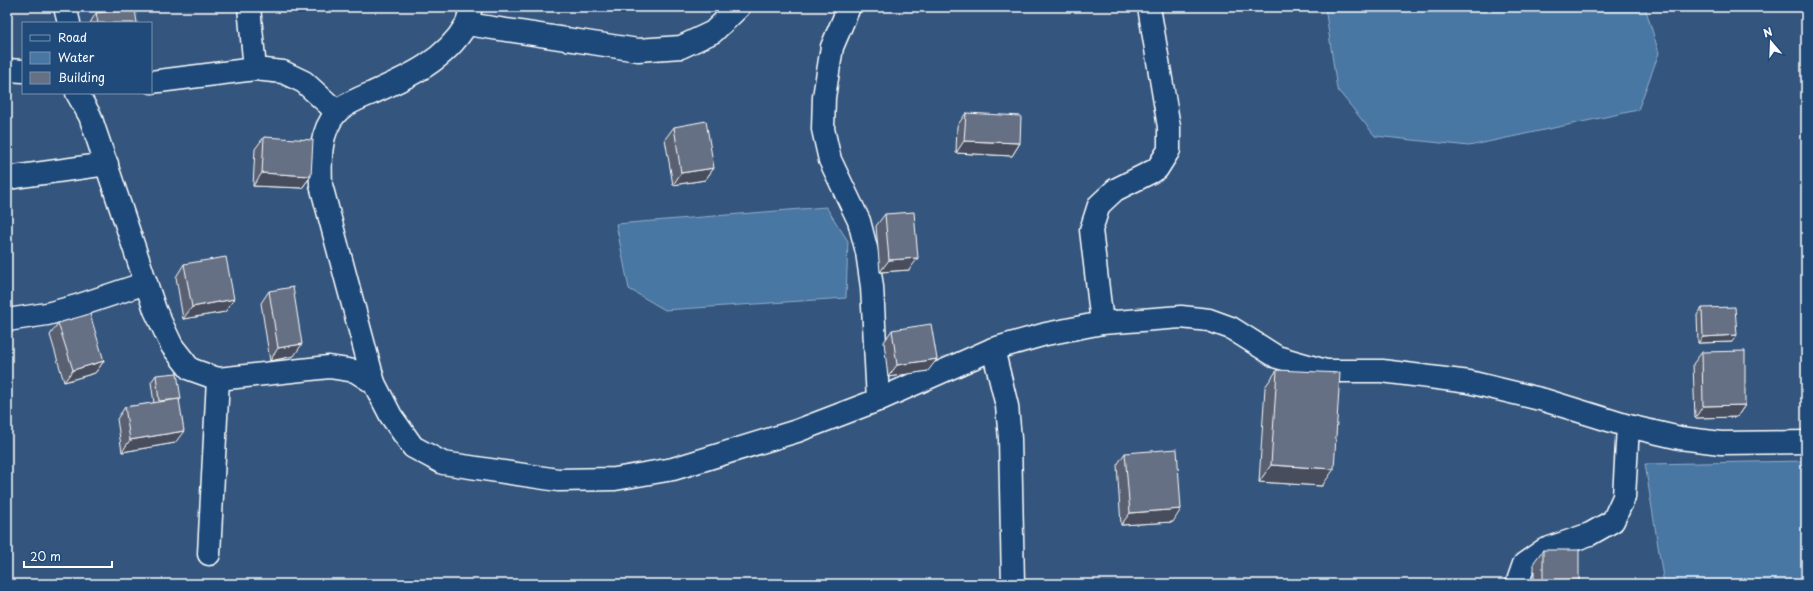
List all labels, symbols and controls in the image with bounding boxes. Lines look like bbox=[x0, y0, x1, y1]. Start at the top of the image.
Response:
legend bbox=[22, 22, 152, 94]
north arrow bbox=[1751, 22, 1791, 62]
text: N bbox=[1761, 23, 1775, 42]
text: Road bbox=[58, 28, 87, 46]
text: Water bbox=[58, 48, 95, 66]
text: Building bbox=[58, 68, 105, 86]
scale bar bbox=[24, 543, 112, 569]
text: 20 m bbox=[30, 547, 61, 565]

